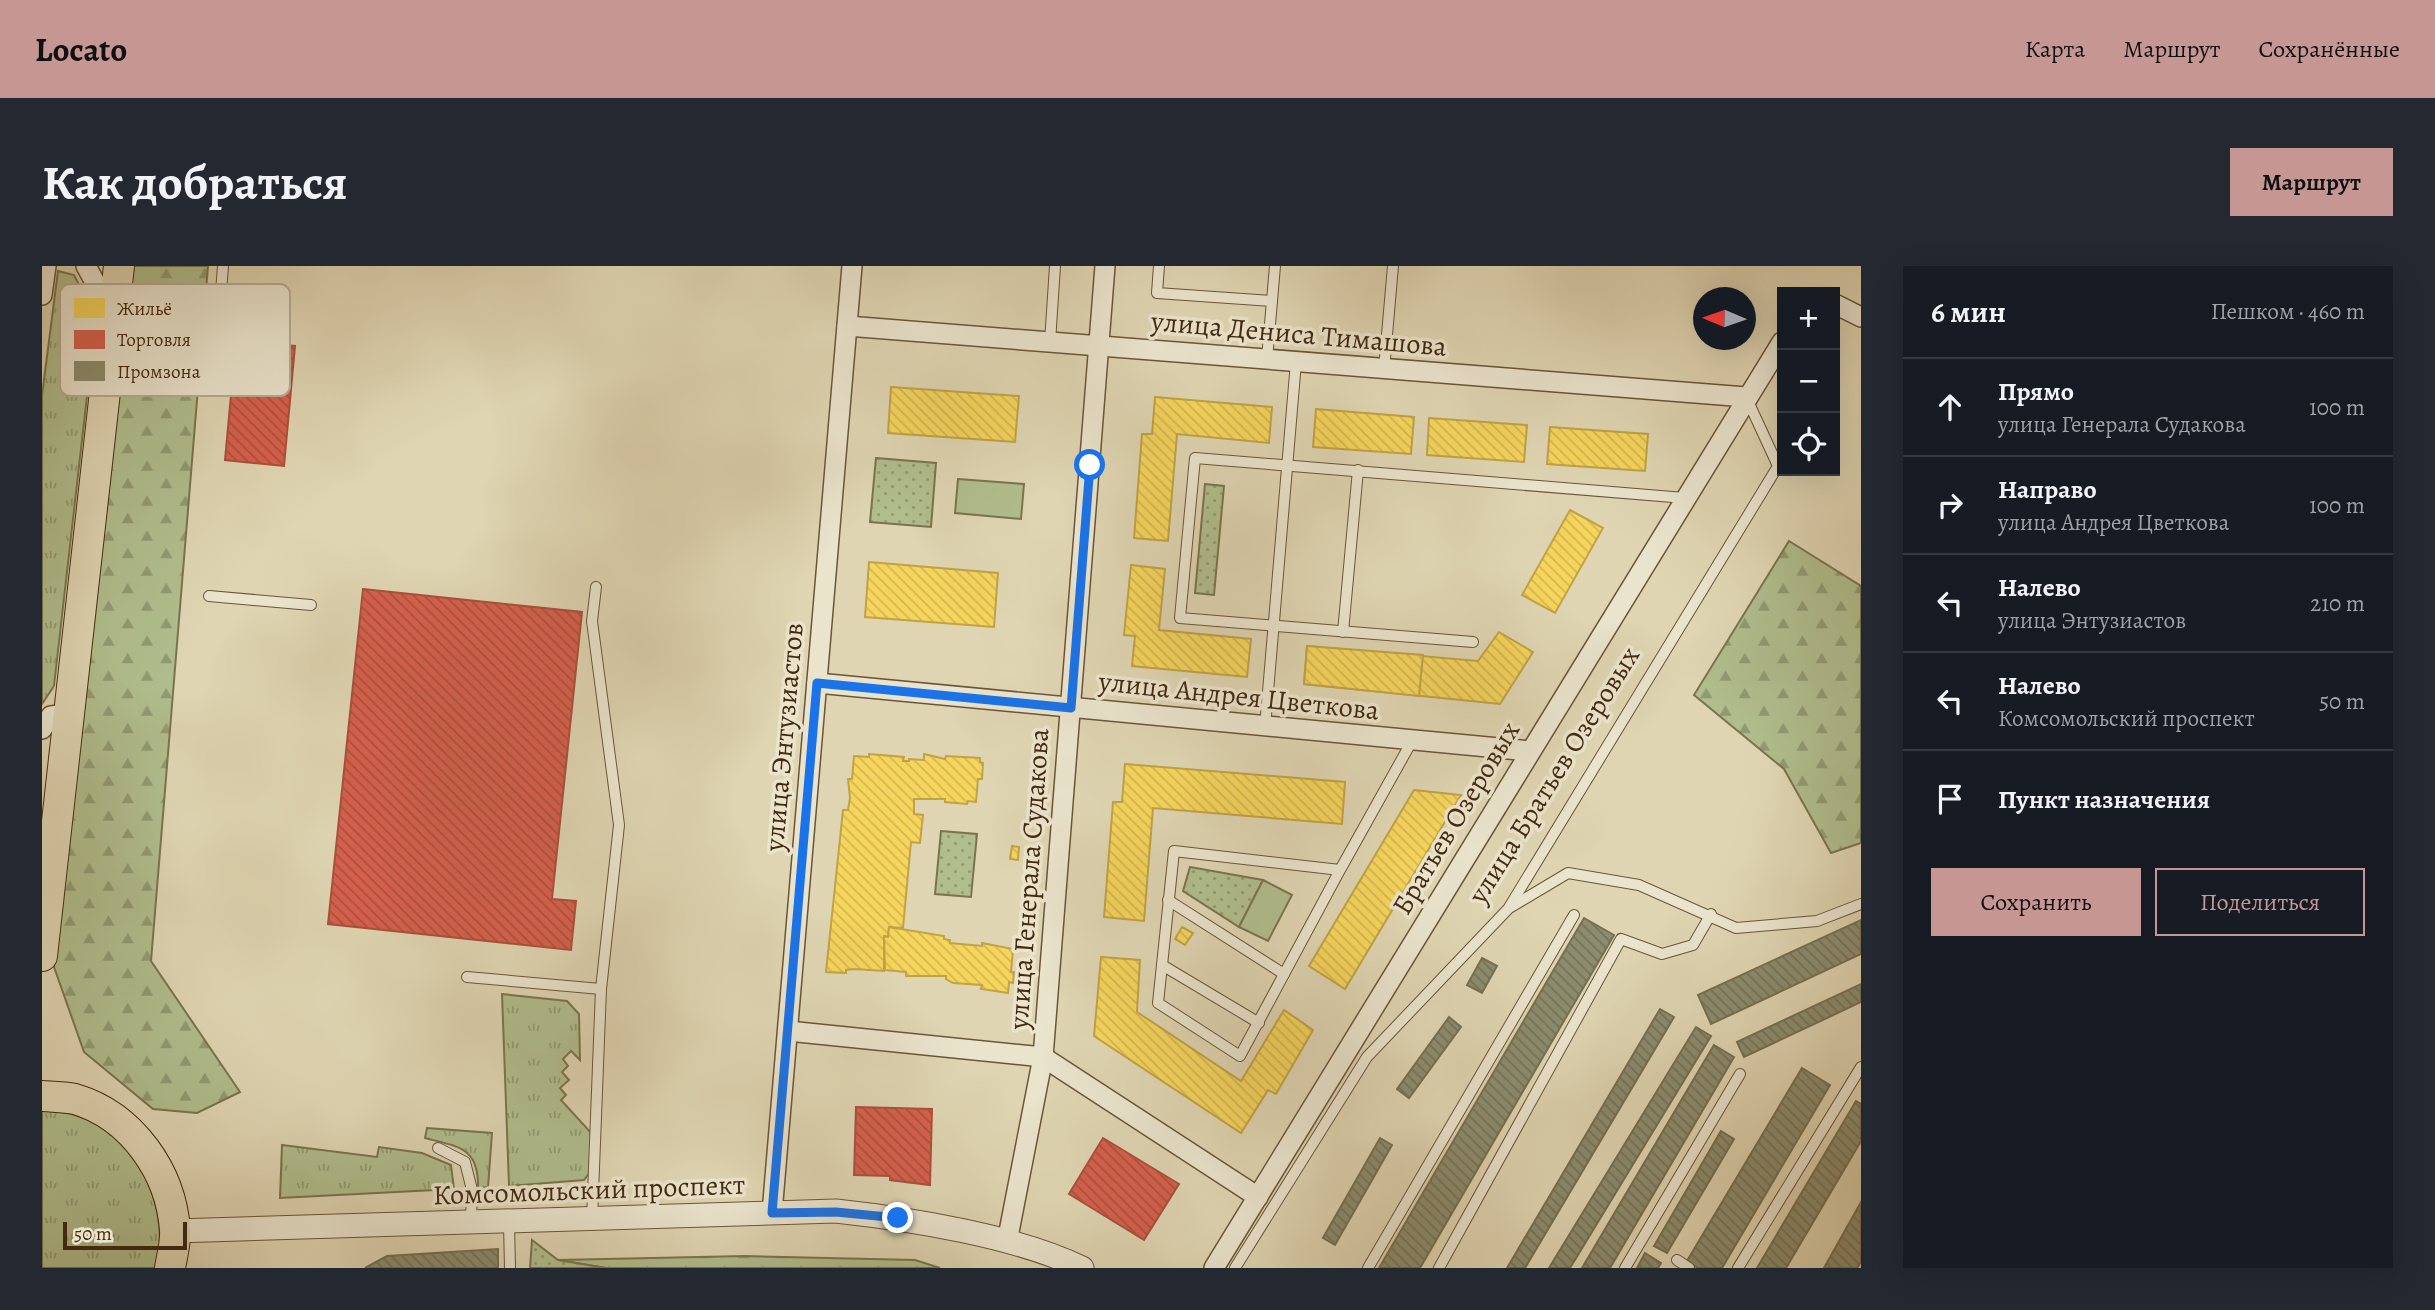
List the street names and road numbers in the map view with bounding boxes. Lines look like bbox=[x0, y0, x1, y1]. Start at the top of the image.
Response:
street label: улица Дениса Тимашова bbox=[1149, 302, 1448, 366]
street label: улица Энтузиастов bbox=[755, 621, 813, 854]
street label: улица Братьев Озеровых bbox=[1459, 639, 1649, 912]
street label: улица Андрея Цветкова bbox=[1096, 662, 1381, 730]
street label: Братьев Озеровых bbox=[1383, 714, 1529, 922]
street label: улица Генерала Судакова bbox=[999, 727, 1058, 1032]
street label: Комсомольский проспект bbox=[432, 1166, 746, 1214]

